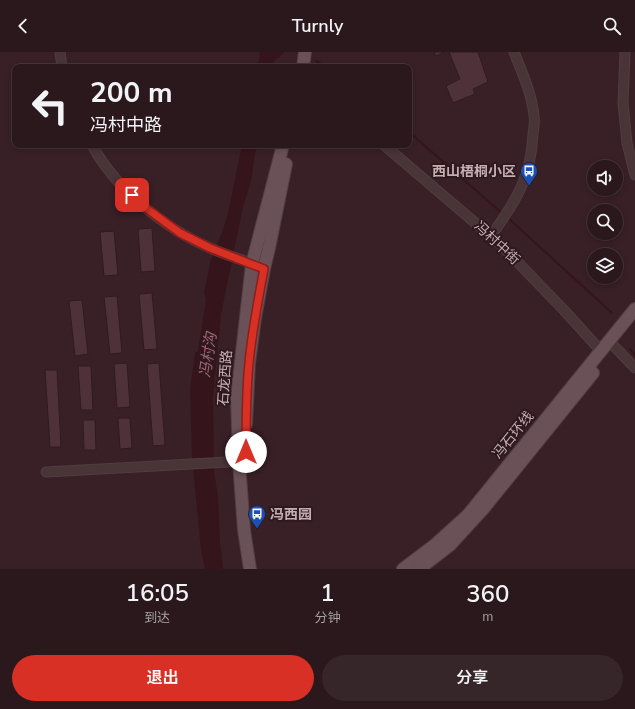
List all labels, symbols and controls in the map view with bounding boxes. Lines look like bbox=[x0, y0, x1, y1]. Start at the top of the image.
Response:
text: Turnly bbox=[292, 14, 343, 38]
icon: back bbox=[12, 15, 34, 37]
icon: search bbox=[601, 15, 623, 37]
text: 200 m bbox=[90, 74, 173, 112]
icon: left bbox=[24, 80, 76, 132]
text: 冯村中路 bbox=[90, 113, 162, 137]
map controls bbox=[587, 160, 623, 284]
button: sound bbox=[587, 160, 623, 196]
bus stop icon: 西山梧桐小区 bbox=[519, 161, 539, 186]
place label: 西山梧桐小区 bbox=[432, 162, 516, 181]
pin bbox=[115, 178, 149, 212]
icon: arrive bbox=[121, 184, 143, 206]
button: search bbox=[587, 204, 623, 240]
street label: 冯村中街 bbox=[470, 217, 524, 269]
button: layers bbox=[587, 248, 623, 284]
water label: 冯村沟 bbox=[195, 329, 221, 379]
street label: 石龙西路 bbox=[214, 349, 236, 407]
street label: 冯石环线 bbox=[488, 407, 538, 463]
position arrow bbox=[225, 431, 267, 473]
bus stop icon: 冯西园 bbox=[247, 504, 267, 529]
place label: 冯西园 bbox=[270, 505, 312, 524]
text: 16:05 bbox=[126, 577, 189, 609]
text: 1 bbox=[320, 577, 335, 609]
text: 360 bbox=[466, 578, 509, 610]
text: m bbox=[482, 608, 493, 626]
text: 到达 bbox=[144, 609, 170, 627]
text: 分钟 bbox=[315, 609, 341, 627]
button: 退出 bbox=[12, 655, 314, 701]
button: 分享 bbox=[322, 655, 623, 701]

